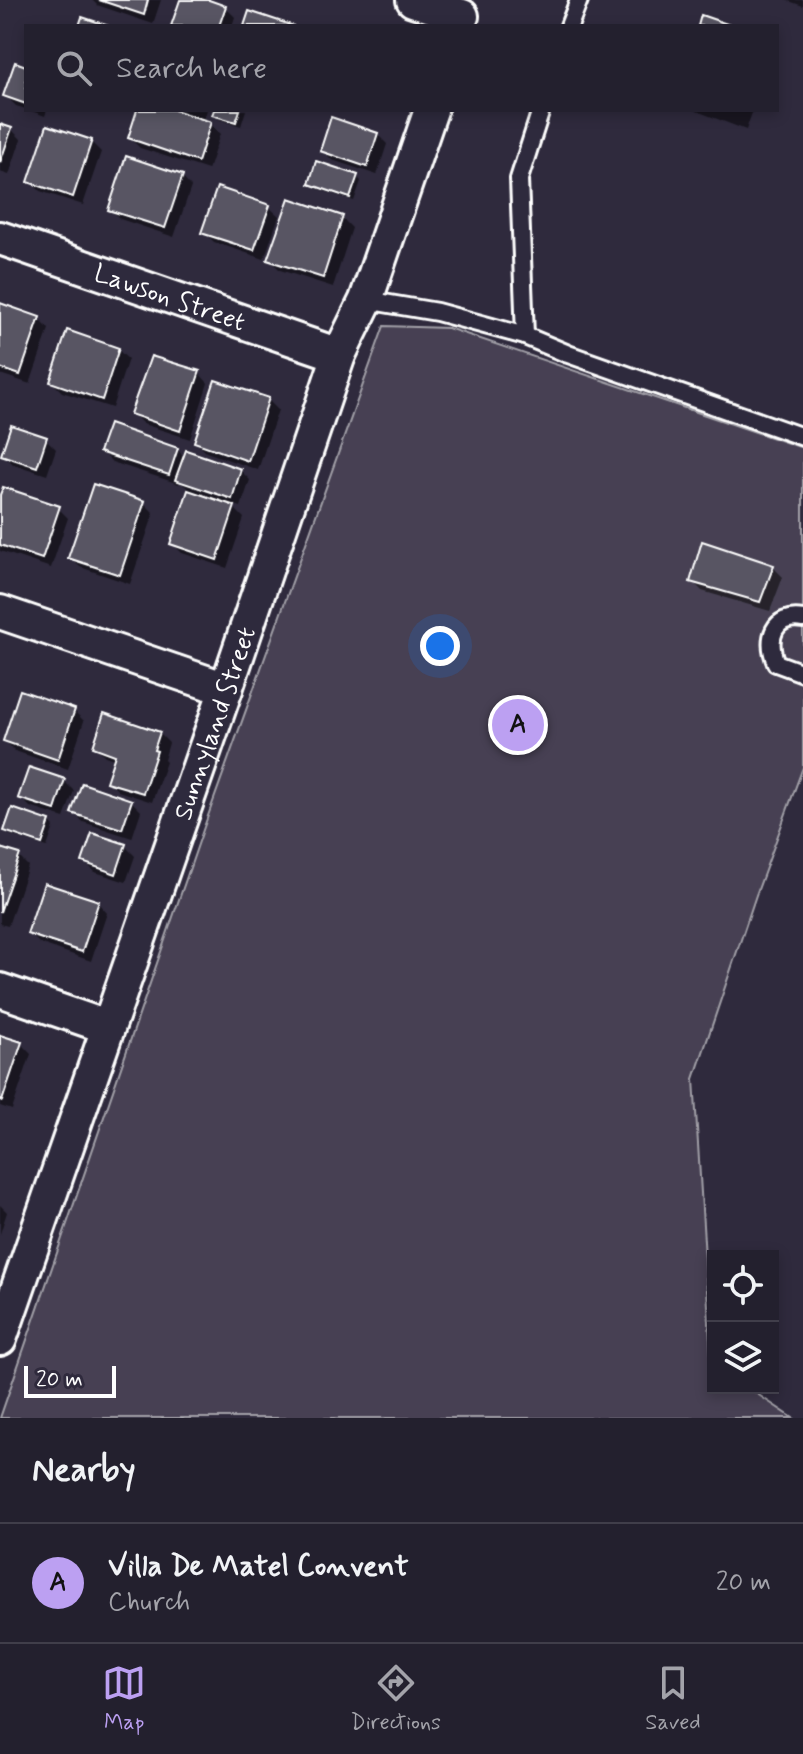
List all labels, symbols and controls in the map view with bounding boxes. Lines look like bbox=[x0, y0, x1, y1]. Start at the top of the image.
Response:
search box bbox=[24, 24, 779, 112]
icon: search bbox=[52, 46, 96, 90]
text: Search here bbox=[116, 49, 267, 88]
street label: Lawson Street bbox=[89, 257, 250, 340]
street label: Sunnyland Street bbox=[167, 623, 265, 825]
your location bbox=[420, 626, 460, 666]
pin: A bbox=[492, 695, 544, 755]
map controls bbox=[707, 1250, 779, 1394]
button: locate bbox=[707, 1250, 779, 1322]
button: layers bbox=[707, 1322, 779, 1394]
scale bar bbox=[24, 1362, 116, 1398]
text: 20 m bbox=[36, 1366, 83, 1394]
text: Nearby bbox=[32, 1448, 136, 1493]
text: Villa De Matel Convent bbox=[108, 1547, 409, 1586]
text: A bbox=[49, 1566, 67, 1600]
text: 20 m bbox=[716, 1566, 771, 1600]
text: Church bbox=[108, 1586, 190, 1620]
tab: Map bbox=[102, 1661, 146, 1737]
tab: Directions bbox=[350, 1661, 441, 1737]
tab: Saved bbox=[645, 1661, 701, 1737]

